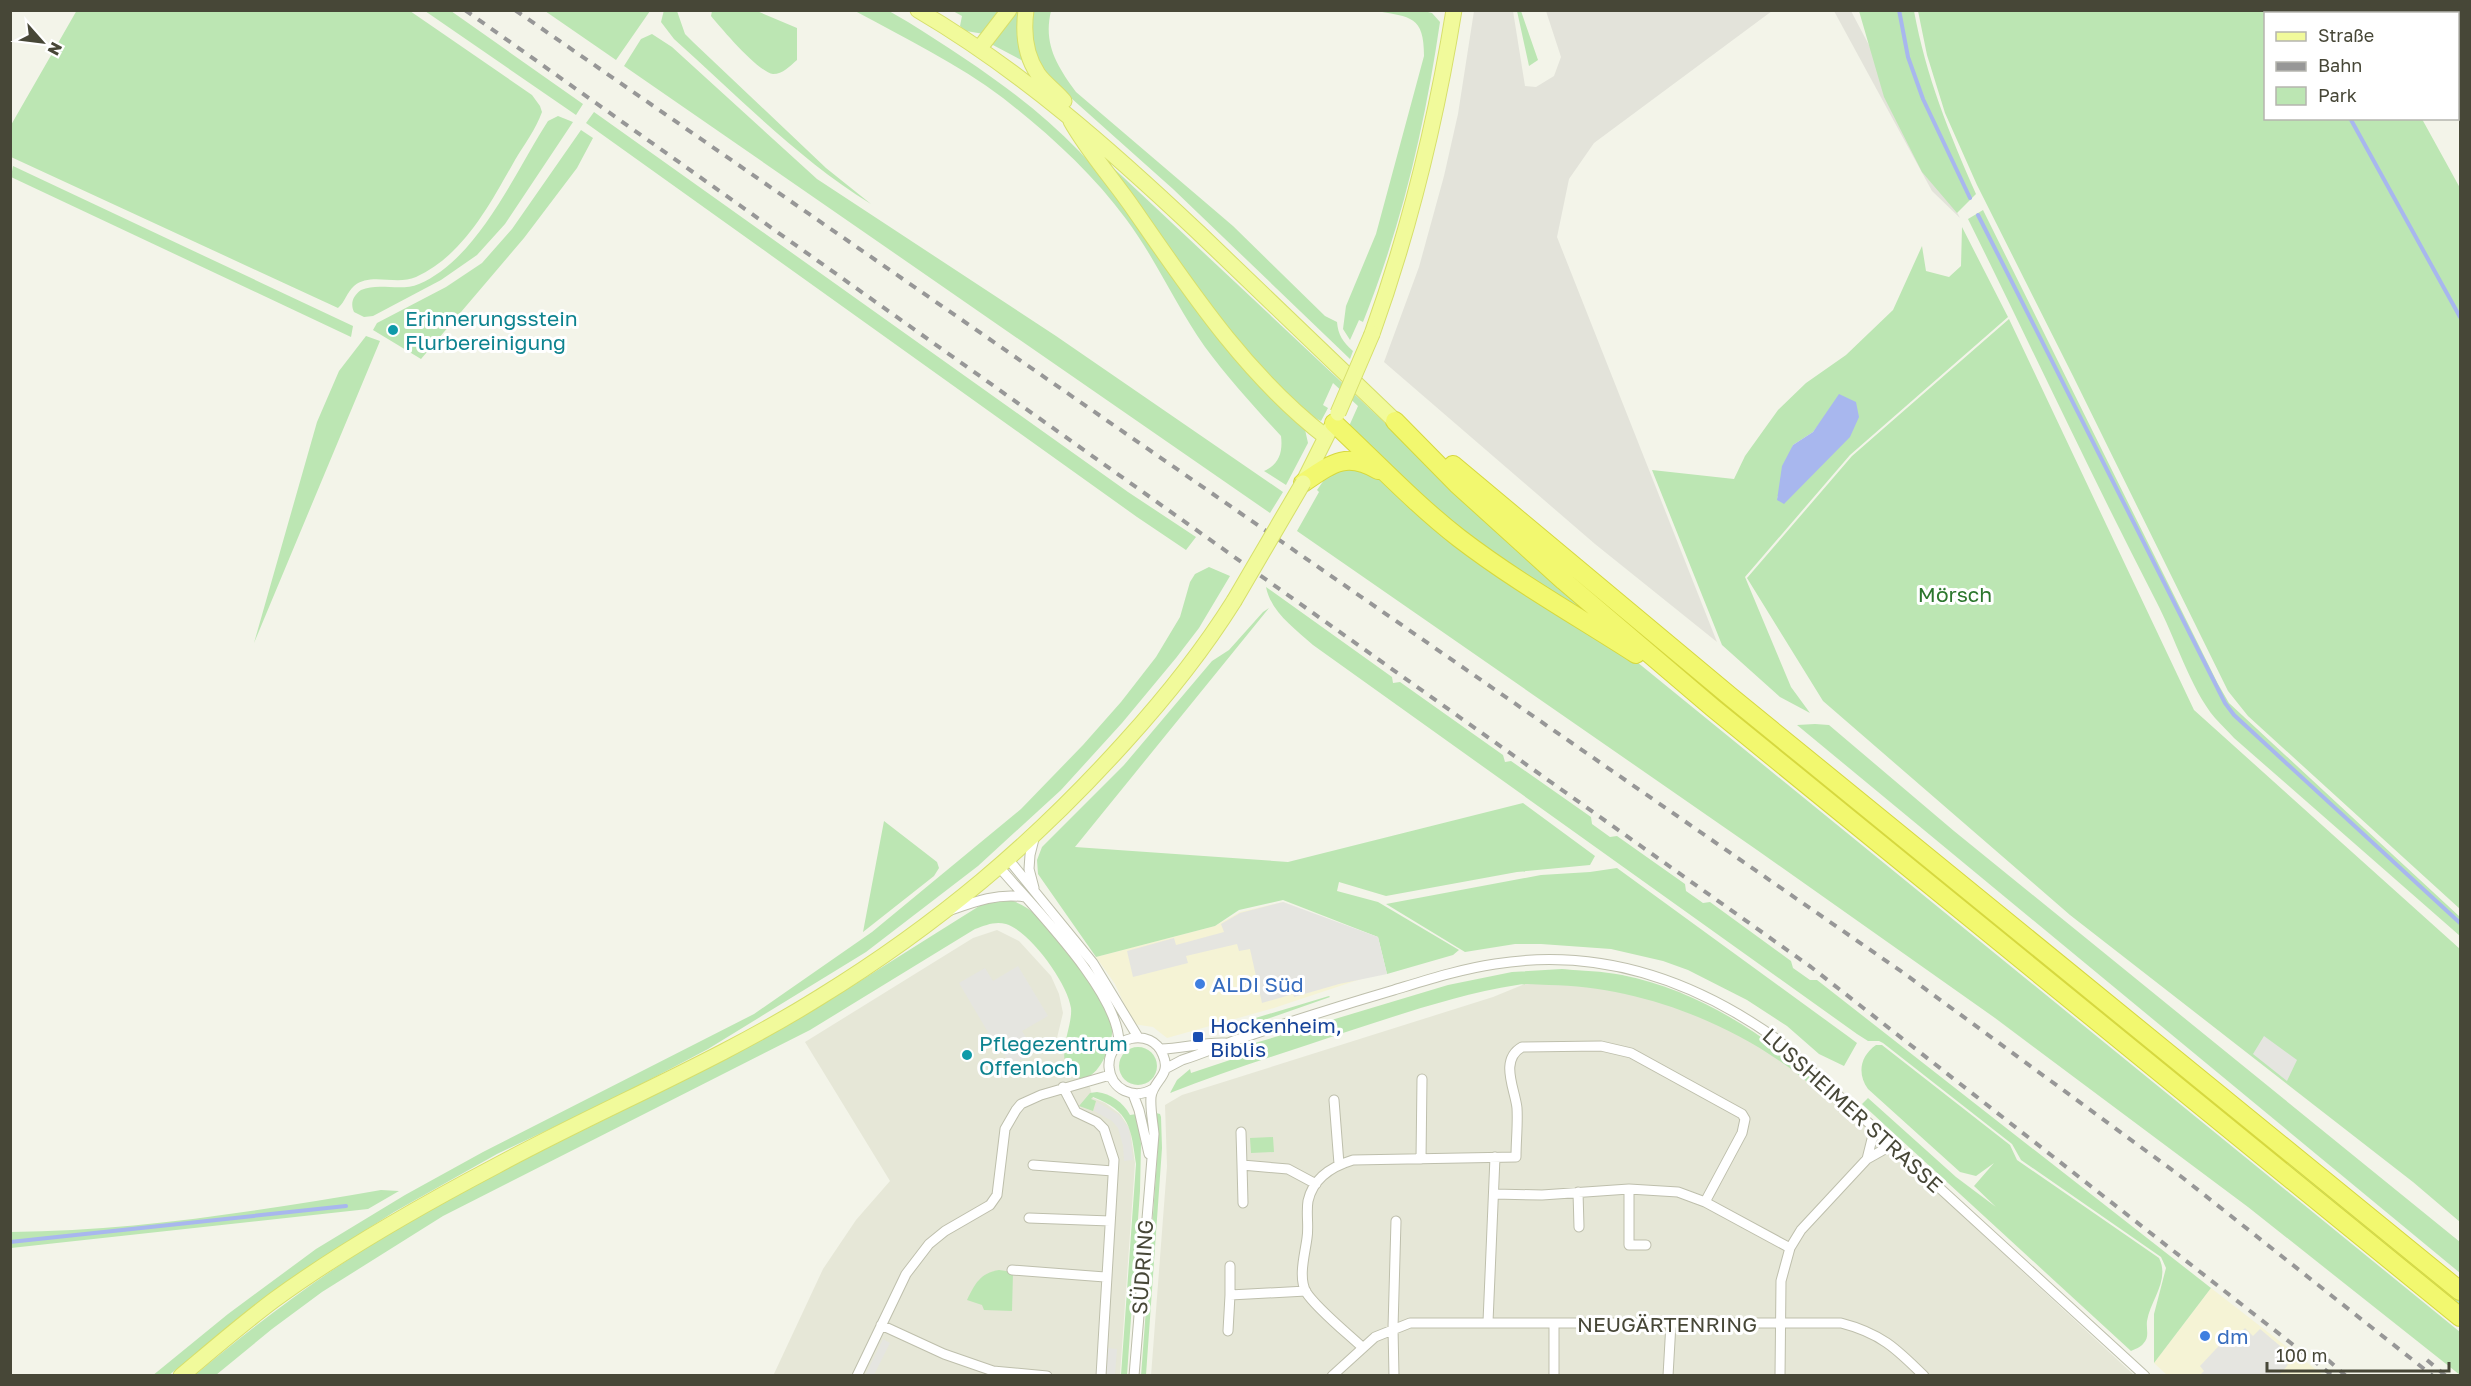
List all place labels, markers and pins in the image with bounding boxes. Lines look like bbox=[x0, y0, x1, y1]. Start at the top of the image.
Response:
place label: Erinnerungsstein Flurbereinigung bbox=[405, 305, 578, 355]
marker: Erinnerungsstein Flurbereinigung bbox=[386, 323, 400, 337]
place label: ALDI Süd bbox=[1212, 971, 1304, 997]
marker: ALDI Süd bbox=[1193, 977, 1207, 991]
place label: Hockenheim, Biblis bbox=[1210, 1012, 1342, 1062]
place label: Pflegezentrum Offenloch bbox=[979, 1030, 1128, 1080]
marker: Hockenheim, Biblis bbox=[1191, 1030, 1205, 1044]
marker: Pflegezentrum Offenloch bbox=[960, 1048, 974, 1062]
place label: dm bbox=[2217, 1323, 2249, 1349]
marker: dm bbox=[2198, 1329, 2212, 1343]

